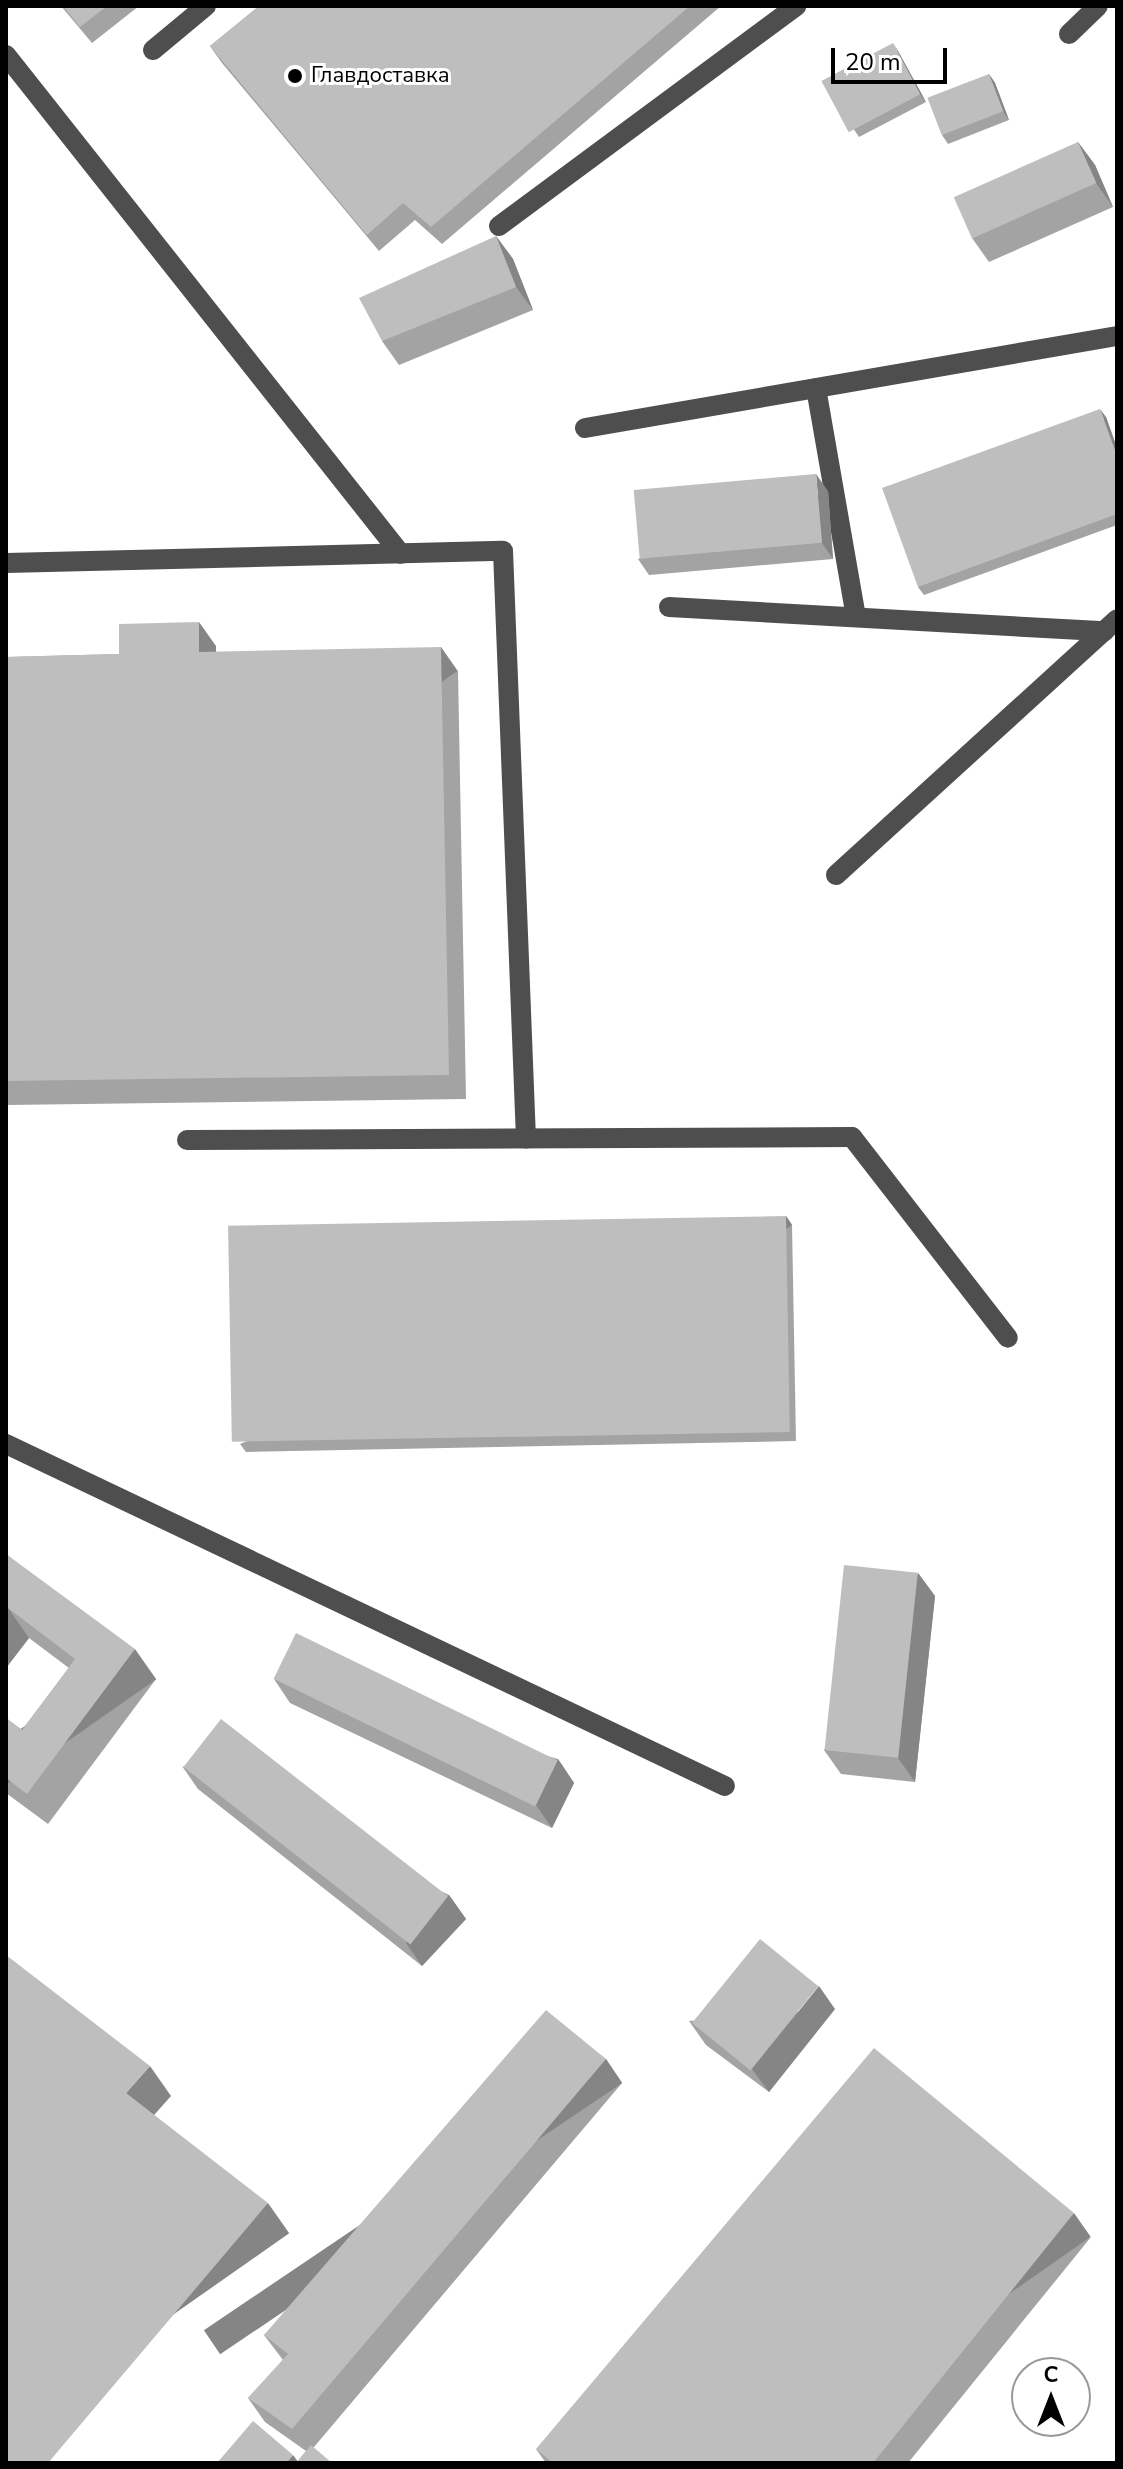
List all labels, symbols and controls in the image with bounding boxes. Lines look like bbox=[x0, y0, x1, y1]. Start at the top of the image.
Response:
scale bar bbox=[835, 32, 951, 82]
text: 20 m bbox=[845, 46, 901, 78]
place label: Главдоставка bbox=[311, 63, 449, 89]
marker: Главдоставка bbox=[286, 67, 304, 85]
north arrow bbox=[1011, 2357, 1091, 2437]
text: С bbox=[1044, 2360, 1058, 2390]

